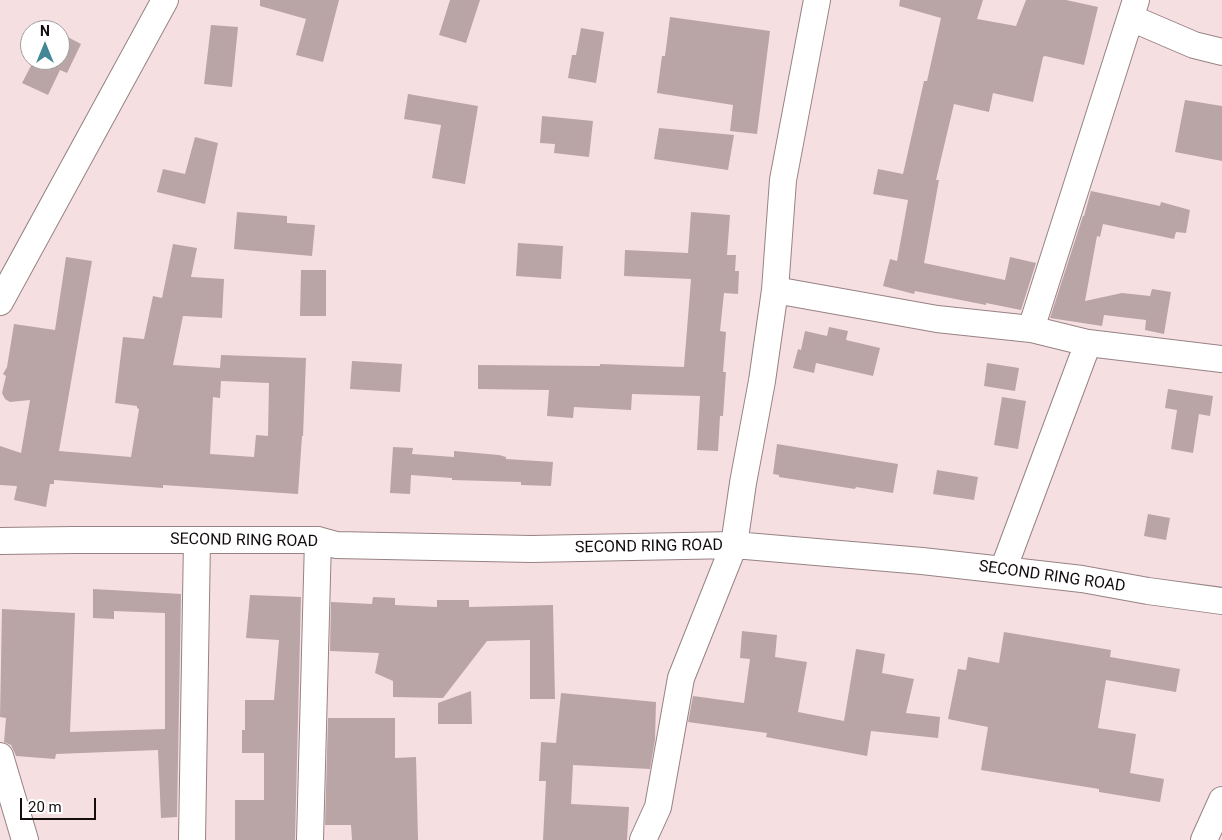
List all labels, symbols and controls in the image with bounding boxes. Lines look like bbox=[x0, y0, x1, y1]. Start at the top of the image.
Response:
north arrow bbox=[20, 20, 70, 70]
text: N bbox=[40, 23, 50, 39]
street label: SECOND RING ROAD bbox=[170, 530, 318, 552]
street label: SECOND RING ROAD bbox=[575, 536, 723, 558]
street label: SECOND RING ROAD bbox=[977, 557, 1127, 597]
scale bar bbox=[22, 788, 99, 820]
text: 20 m bbox=[28, 798, 62, 816]

